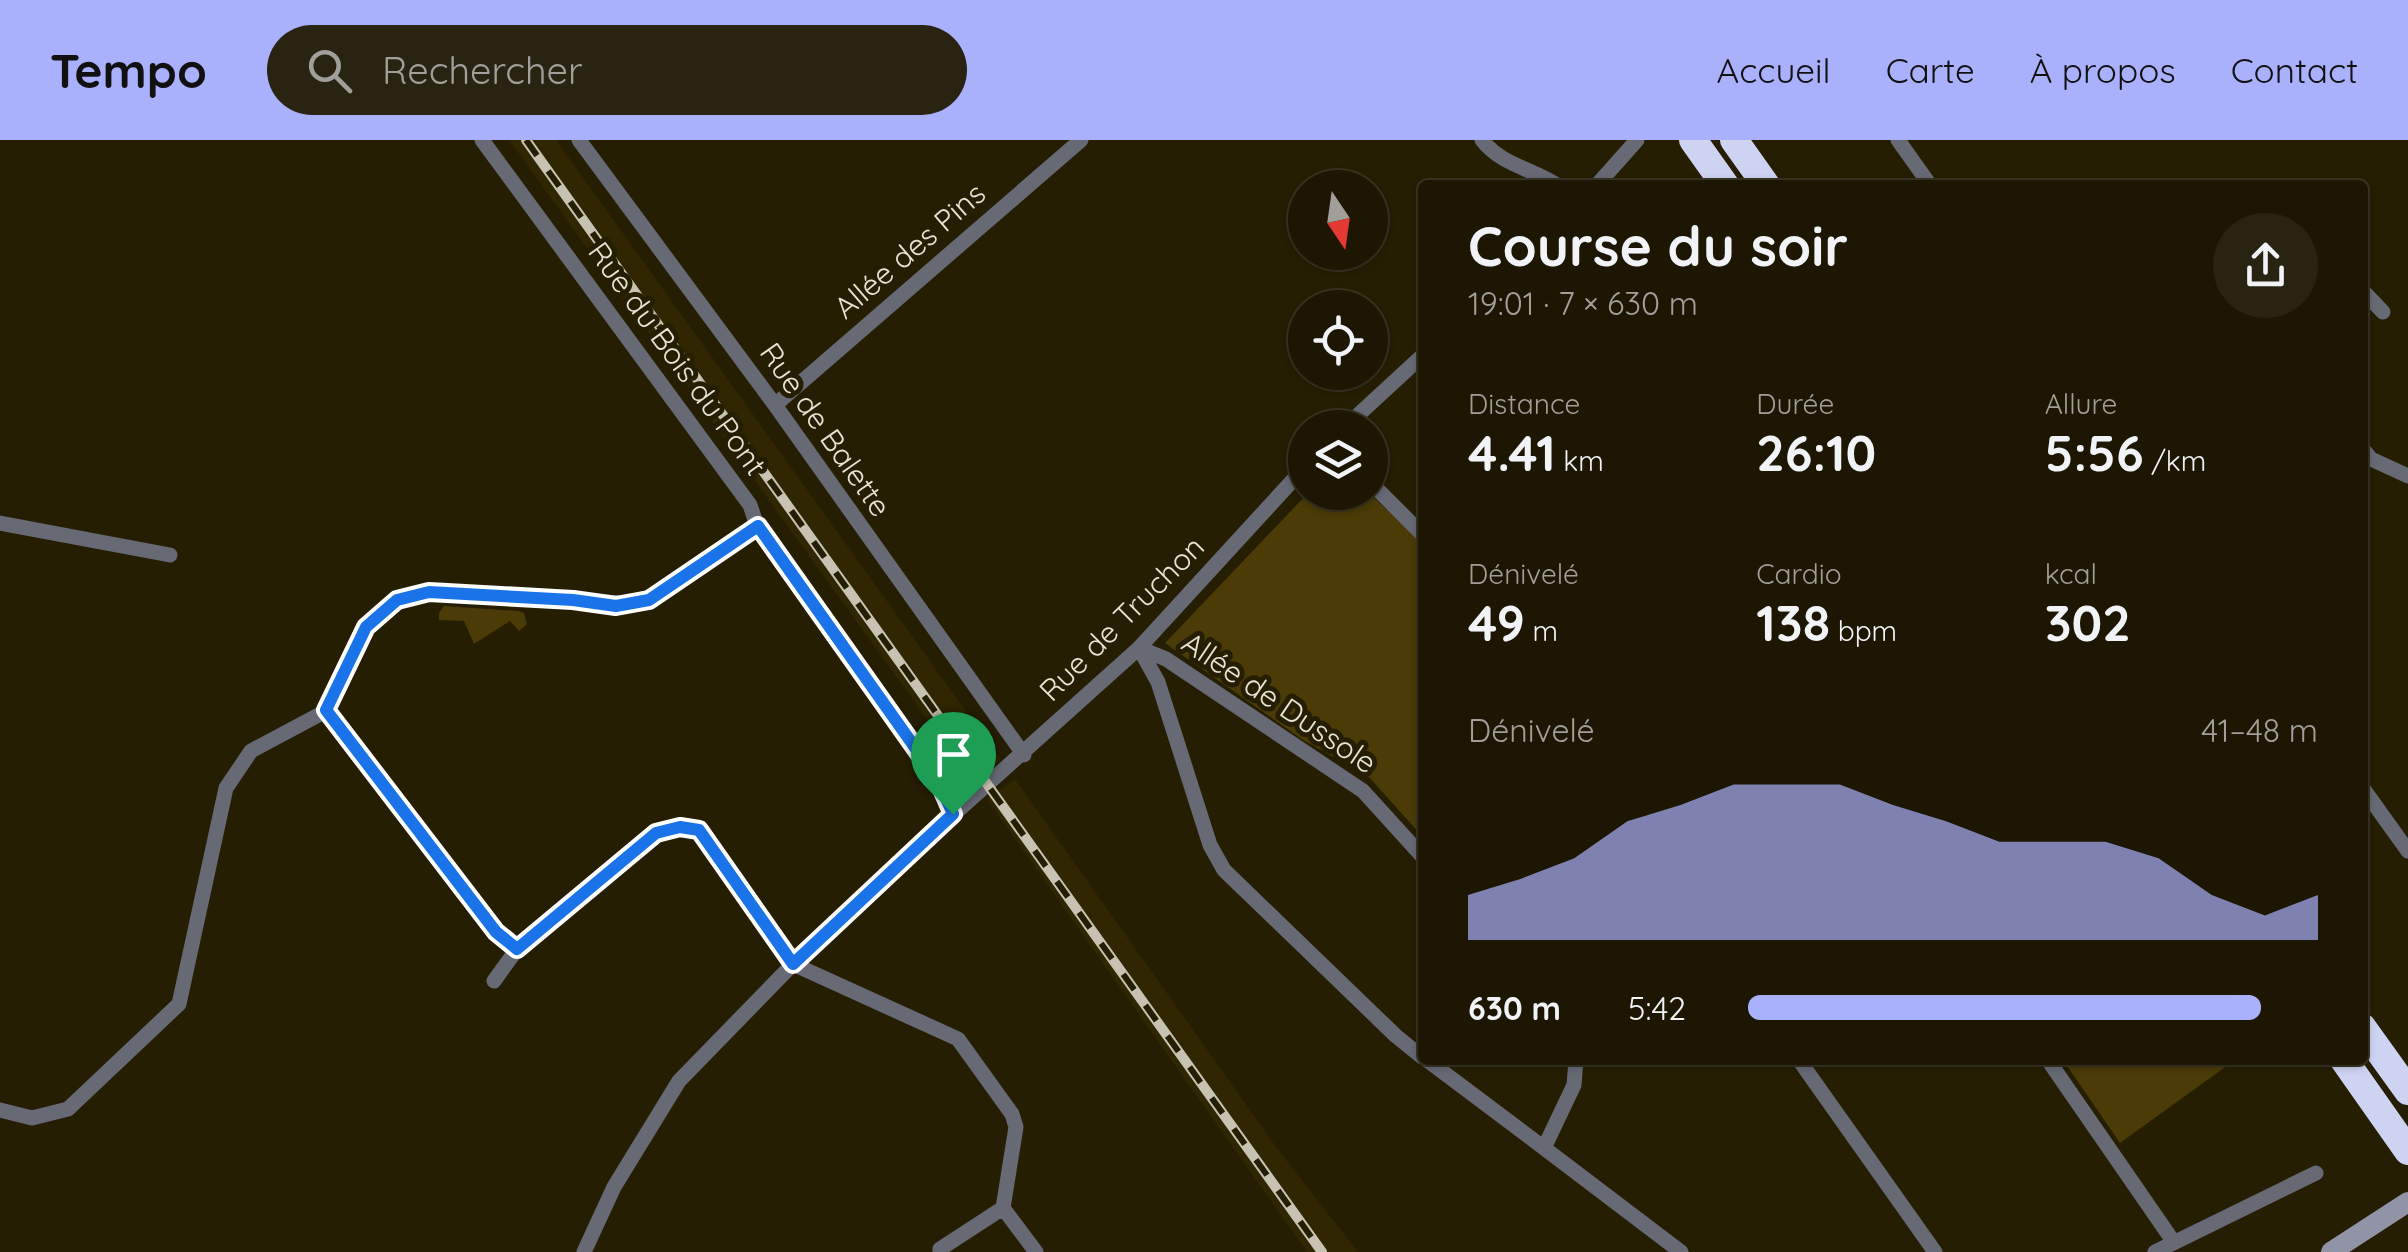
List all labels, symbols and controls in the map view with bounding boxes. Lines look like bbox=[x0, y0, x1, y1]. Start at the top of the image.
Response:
search box bbox=[267, 25, 967, 115]
text: Tempo bbox=[50, 40, 207, 100]
icon: search bbox=[302, 43, 357, 98]
text: Rechercher bbox=[382, 46, 583, 94]
text: Accueil bbox=[1717, 48, 1831, 92]
text: Carte bbox=[1886, 48, 1975, 92]
text: À propos bbox=[2030, 48, 2176, 92]
text: Contact bbox=[2231, 48, 2358, 92]
north arrow bbox=[1288, 170, 1388, 270]
map controls bbox=[1288, 170, 1388, 510]
street label: Allée des Pins bbox=[826, 174, 993, 326]
text: Course du soir bbox=[1468, 211, 1848, 280]
button: share bbox=[2213, 213, 2318, 318]
street label: Rue du Bois du Pont bbox=[580, 234, 775, 483]
text: 19:01 · 7 × 630 m bbox=[1468, 283, 1698, 323]
button: locate bbox=[1288, 290, 1388, 390]
street label: Rue de Balette bbox=[752, 335, 900, 524]
text: Distance bbox=[1468, 386, 1580, 421]
text: Durée bbox=[1756, 386, 1834, 421]
text: Allure bbox=[2045, 386, 2117, 421]
button: layers bbox=[1288, 410, 1388, 510]
text: 4.41 bbox=[1468, 421, 1556, 484]
text: 26:10 bbox=[1756, 421, 1876, 484]
text: 5:56 bbox=[2045, 421, 2144, 484]
text: km bbox=[1556, 443, 1604, 478]
text: /km bbox=[2144, 443, 2206, 478]
street label: Rue de Truchon bbox=[1031, 528, 1212, 709]
text: Dénivelé bbox=[1468, 556, 1579, 591]
text: Cardio bbox=[1756, 556, 1842, 591]
text: kcal bbox=[2045, 556, 2097, 591]
text: 49 bbox=[1468, 591, 1525, 654]
text: 138 bbox=[1756, 591, 1830, 654]
text: 302 bbox=[2045, 591, 2131, 654]
text: m bbox=[1525, 613, 1558, 648]
text: bpm bbox=[1830, 613, 1897, 648]
street label: Allée de Dussole bbox=[1175, 623, 1384, 781]
text: Dénivelé bbox=[1468, 710, 1595, 750]
text: 41–48 m bbox=[2201, 710, 2318, 750]
pin bbox=[911, 712, 996, 815]
icon: arrive bbox=[926, 727, 981, 782]
text: 630 m bbox=[1468, 988, 1561, 1028]
text: 5:42 bbox=[1628, 988, 1686, 1028]

